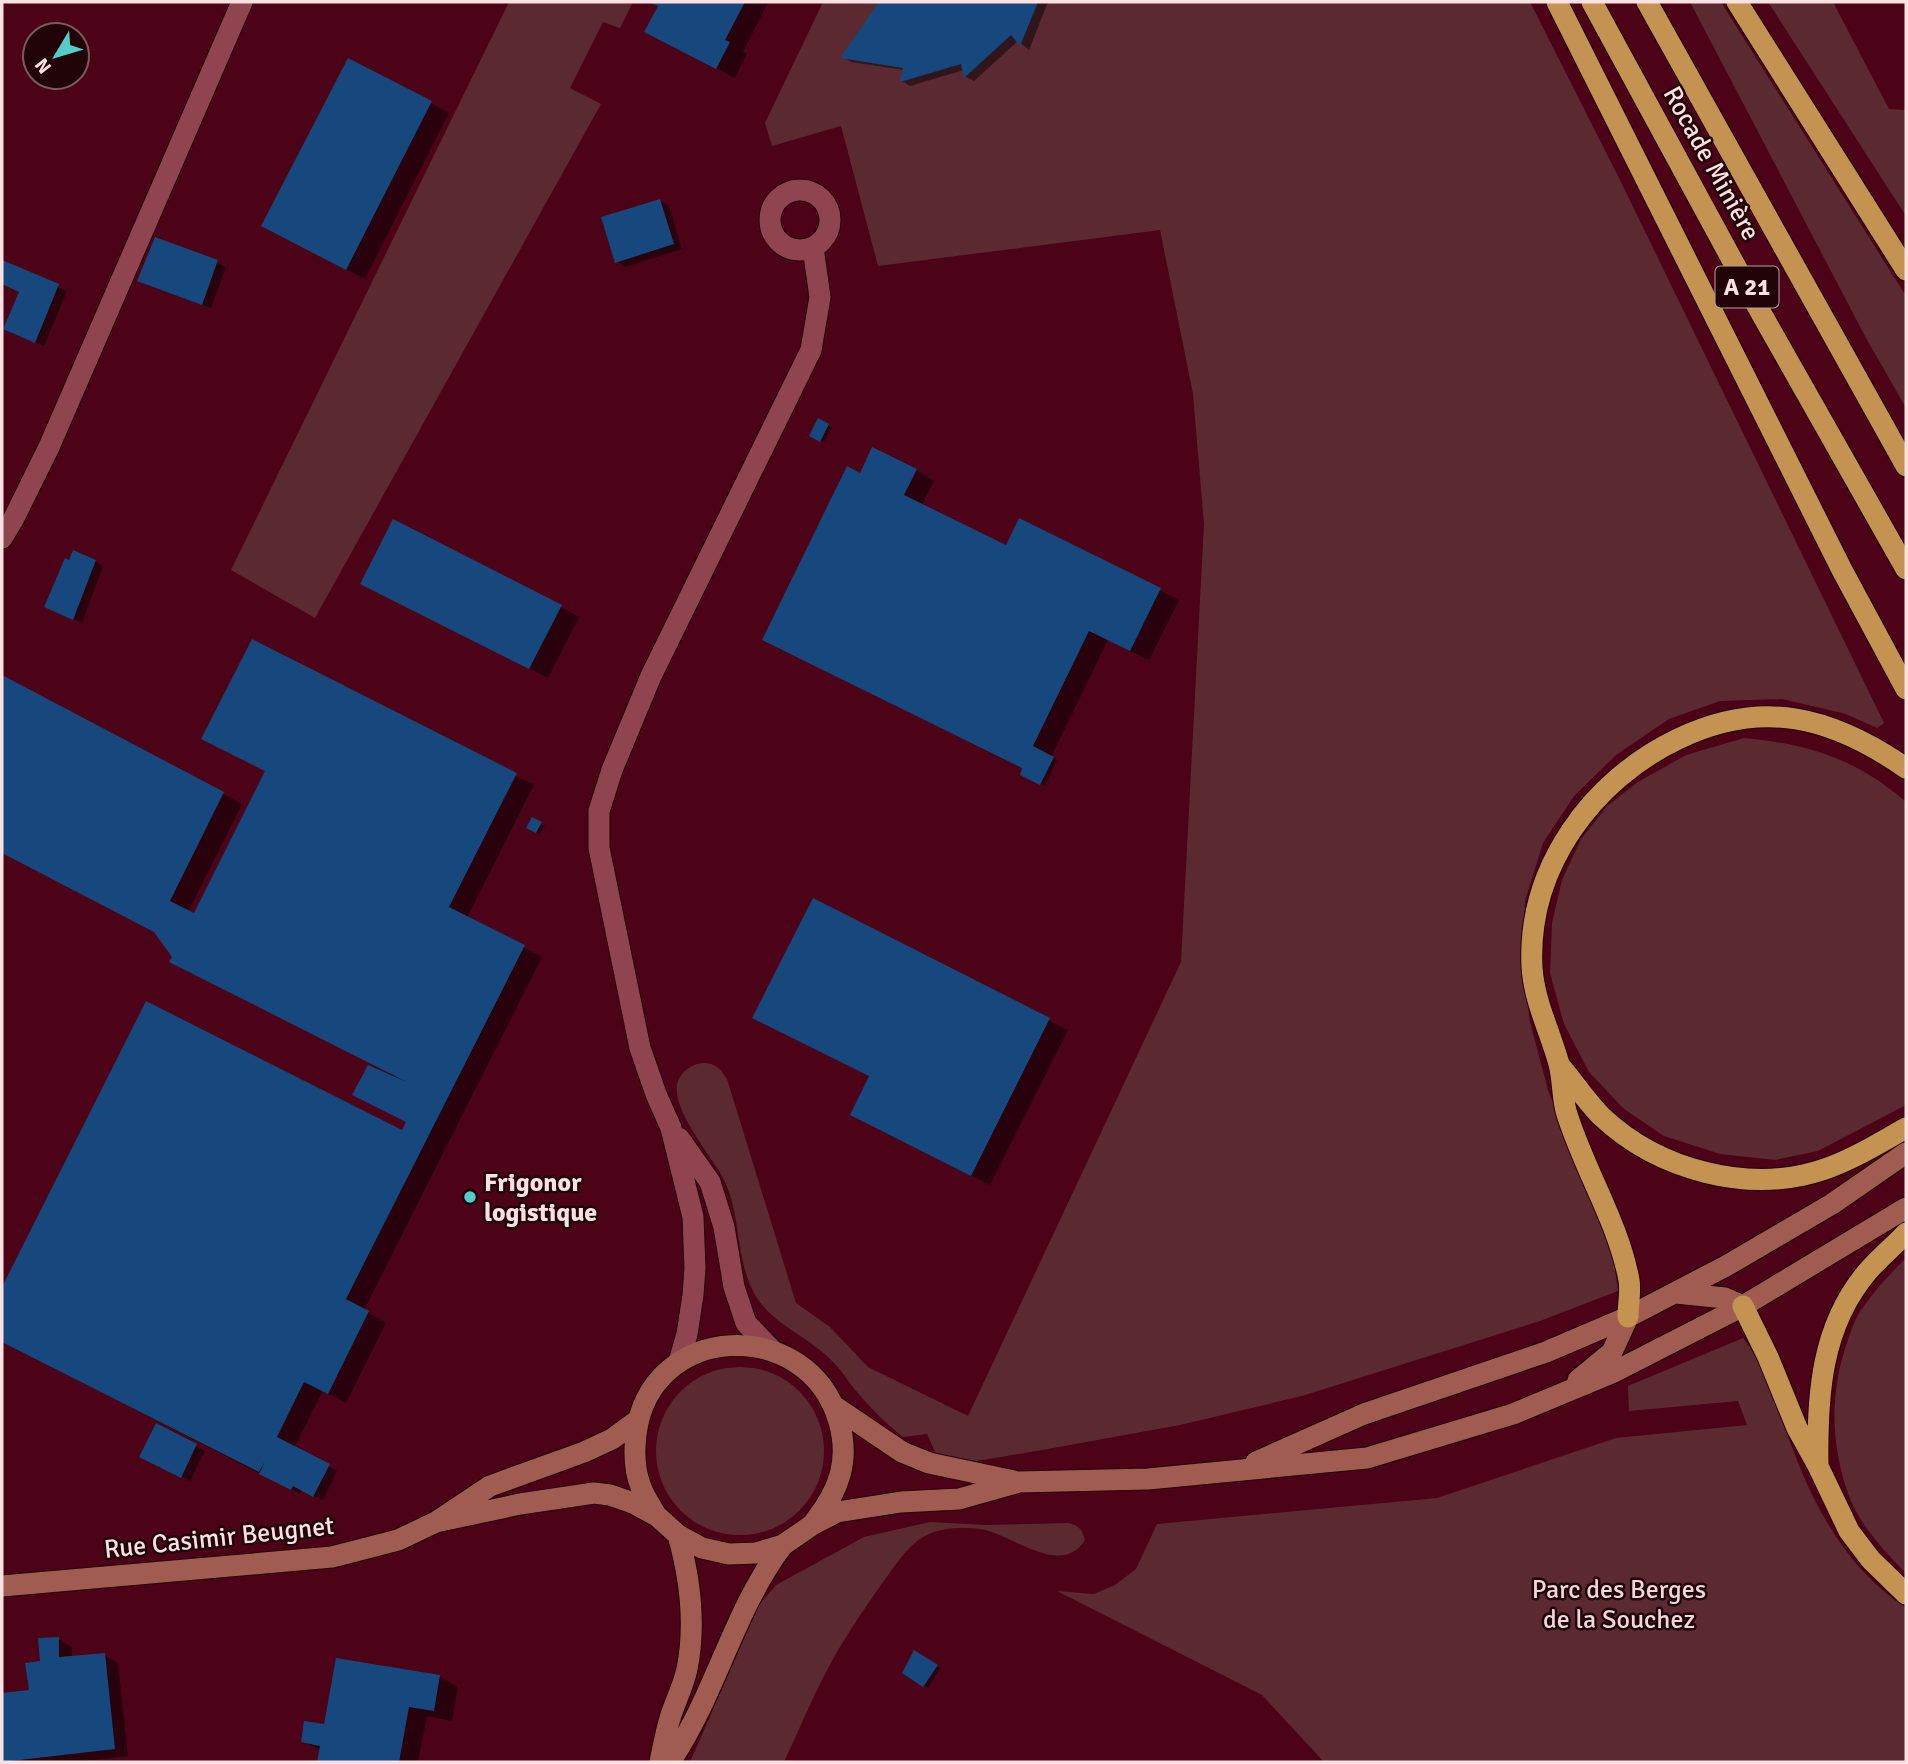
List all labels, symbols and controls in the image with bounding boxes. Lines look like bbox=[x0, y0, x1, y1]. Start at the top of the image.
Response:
north arrow bbox=[21, 21, 91, 91]
text: N bbox=[30, 53, 57, 78]
street label: Rocade Minière bbox=[1656, 81, 1767, 246]
road number: A 21 bbox=[1716, 266, 1778, 308]
place label: Frigonor logistique bbox=[484, 1167, 597, 1229]
marker: Frigonor logistique bbox=[462, 1189, 478, 1205]
street label: Rue Casimir Beugnet bbox=[102, 1510, 336, 1566]
park label: Parc des Berges de la Souchez bbox=[1532, 1574, 1706, 1636]

